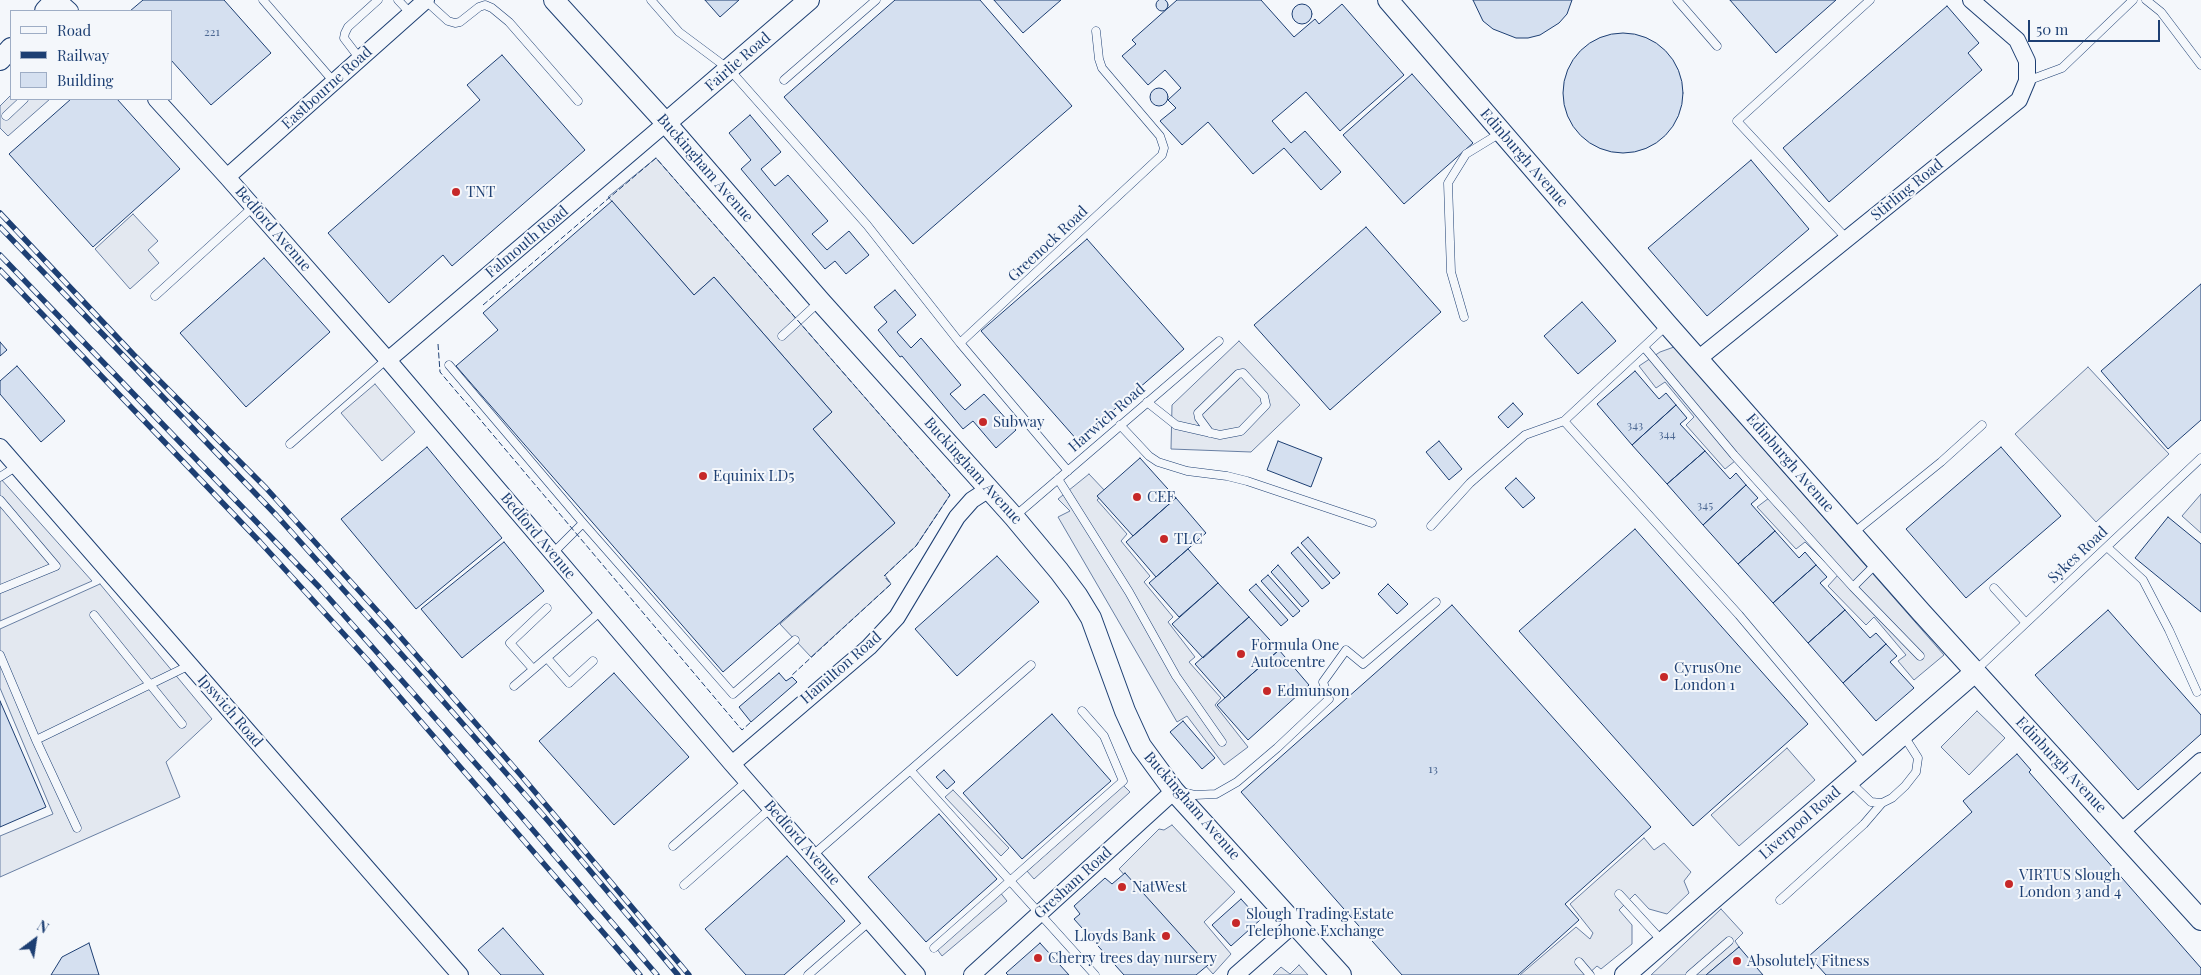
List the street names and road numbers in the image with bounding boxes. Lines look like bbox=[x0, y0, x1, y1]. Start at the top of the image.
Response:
street label: Fairlie Road bbox=[702, 29, 774, 95]
street label: Eastbourne Road bbox=[278, 43, 376, 133]
street label: Edinburgh Avenue bbox=[1476, 105, 1572, 211]
street label: Buckingham Avenue bbox=[653, 110, 757, 226]
street label: Stirling Road bbox=[1867, 155, 1947, 225]
street label: Bedford Avenue bbox=[231, 183, 315, 275]
street label: Falmouth Road bbox=[482, 202, 572, 282]
street label: Greenock Road bbox=[1004, 202, 1092, 286]
street label: Harwich Road bbox=[1065, 380, 1149, 456]
street label: Edinburgh Avenue bbox=[1742, 410, 1838, 516]
street label: Buckingham Avenue bbox=[920, 414, 1026, 528]
street label: Bedford Avenue bbox=[497, 489, 579, 583]
street label: Sykes Road bbox=[2044, 523, 2112, 587]
street label: Hamilton Road bbox=[797, 628, 885, 708]
street label: Ipswich Road bbox=[194, 671, 266, 751]
street label: Edinburgh Avenue bbox=[2012, 713, 2110, 817]
street label: Buckingham Avenue bbox=[1140, 748, 1244, 864]
street label: Liverpool Road bbox=[1756, 783, 1844, 863]
street label: Bedford Avenue bbox=[760, 797, 844, 889]
street label: Gresham Road bbox=[1030, 843, 1116, 923]

